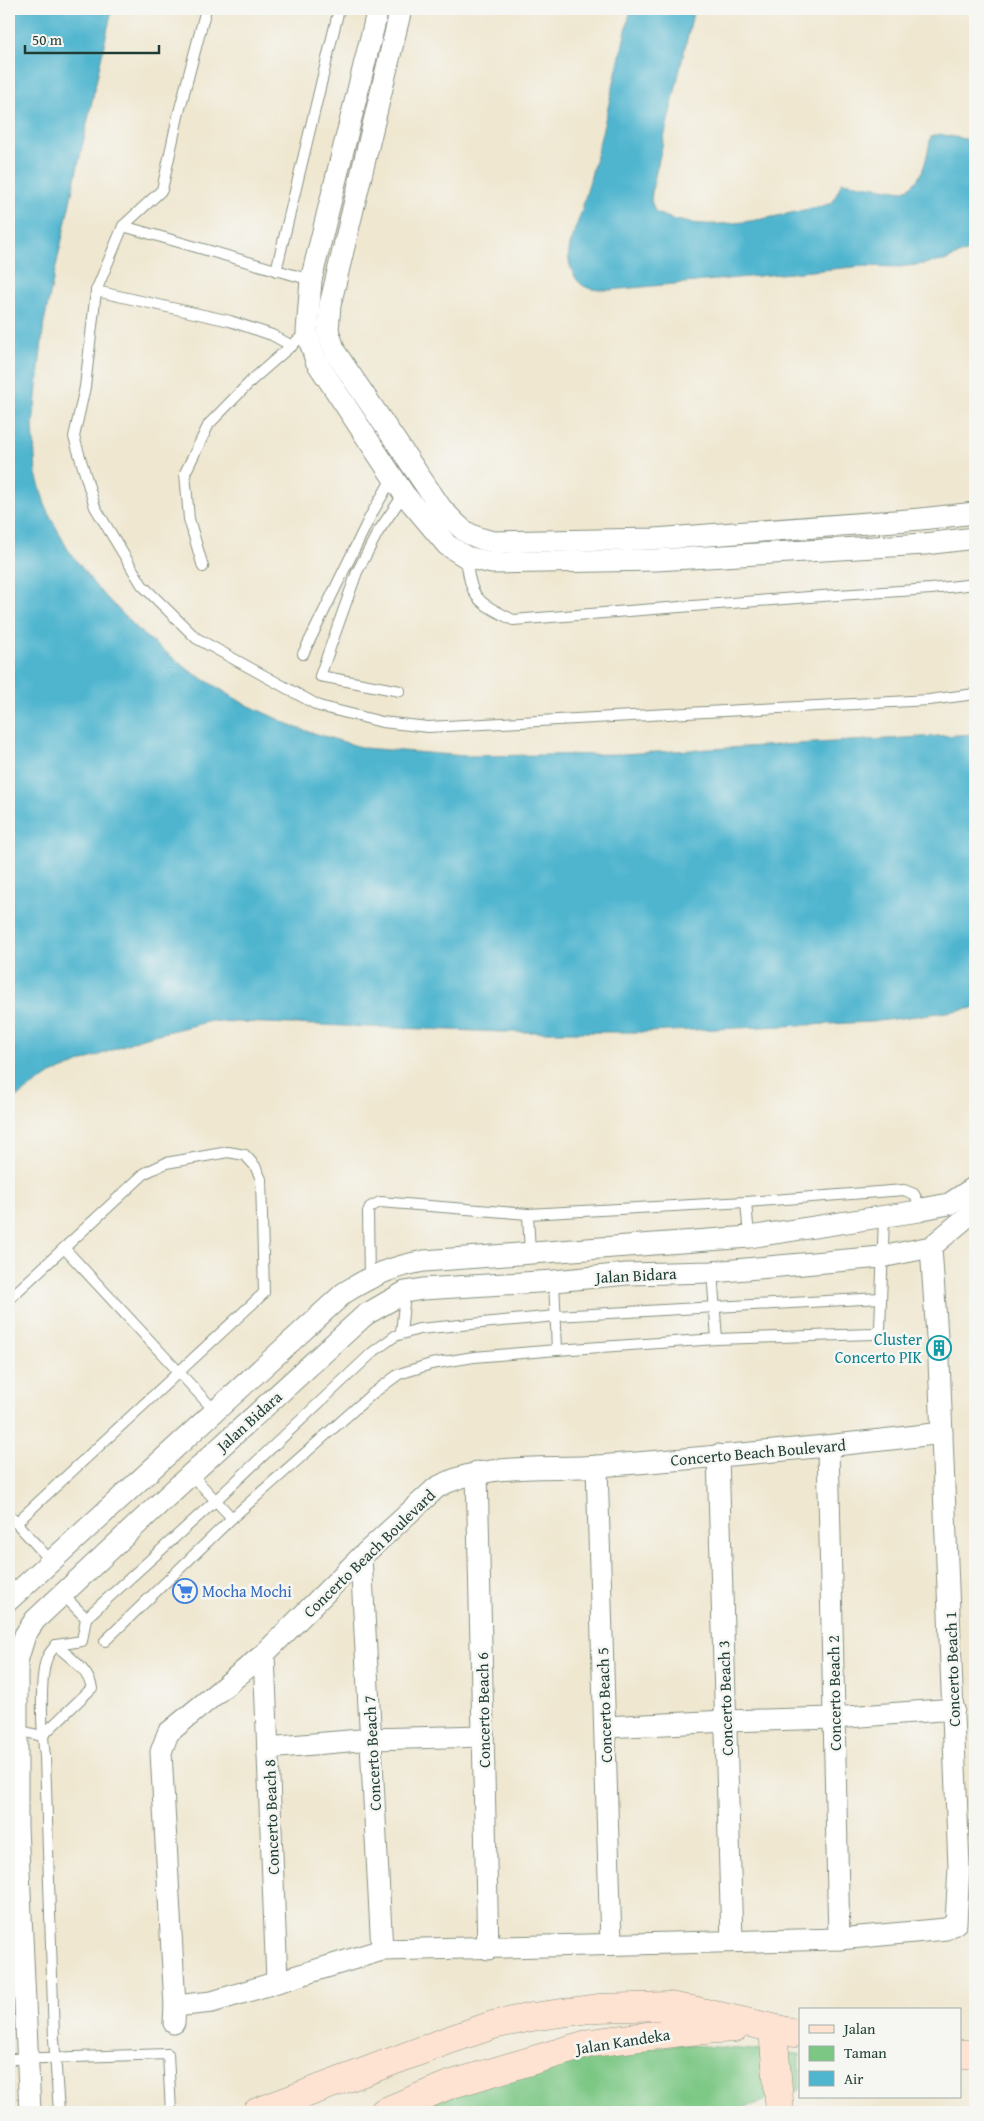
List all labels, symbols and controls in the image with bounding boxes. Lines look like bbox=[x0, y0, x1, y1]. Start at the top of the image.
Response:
scale bar bbox=[25, 22, 159, 54]
text: 50 m bbox=[32, 29, 63, 50]
street label: Jalan Bidara bbox=[593, 1261, 677, 1289]
place label: Cluster Concerto PIK bbox=[835, 1327, 923, 1369]
building icon: Cluster Concerto PIK bbox=[926, 1335, 952, 1361]
street label: Jalan Bidara bbox=[209, 1385, 287, 1458]
street label: Concerto Beach Boulevard bbox=[669, 1432, 847, 1472]
street label: Concerto Beach Boulevard bbox=[297, 1483, 441, 1623]
supermarket icon: Mocha Mochi bbox=[172, 1578, 198, 1604]
place label: Mocha Mochi bbox=[202, 1579, 292, 1603]
street label: Concerto Beach 1 bbox=[938, 1611, 966, 1727]
street label: Concerto Beach 2 bbox=[821, 1635, 847, 1751]
street label: Concerto Beach 3 bbox=[711, 1640, 739, 1756]
street label: Concerto Beach 5 bbox=[590, 1647, 618, 1763]
street label: Concerto Beach 6 bbox=[470, 1652, 496, 1768]
street label: Concerto Beach 7 bbox=[357, 1694, 387, 1811]
street label: Concerto Beach 8 bbox=[257, 1759, 285, 1875]
legend bbox=[799, 2008, 962, 2098]
text: Jalan bbox=[842, 2018, 876, 2039]
street label: Jalan Kandeka bbox=[572, 2022, 672, 2061]
text: Taman bbox=[844, 2042, 887, 2063]
text: Air bbox=[844, 2068, 864, 2089]

